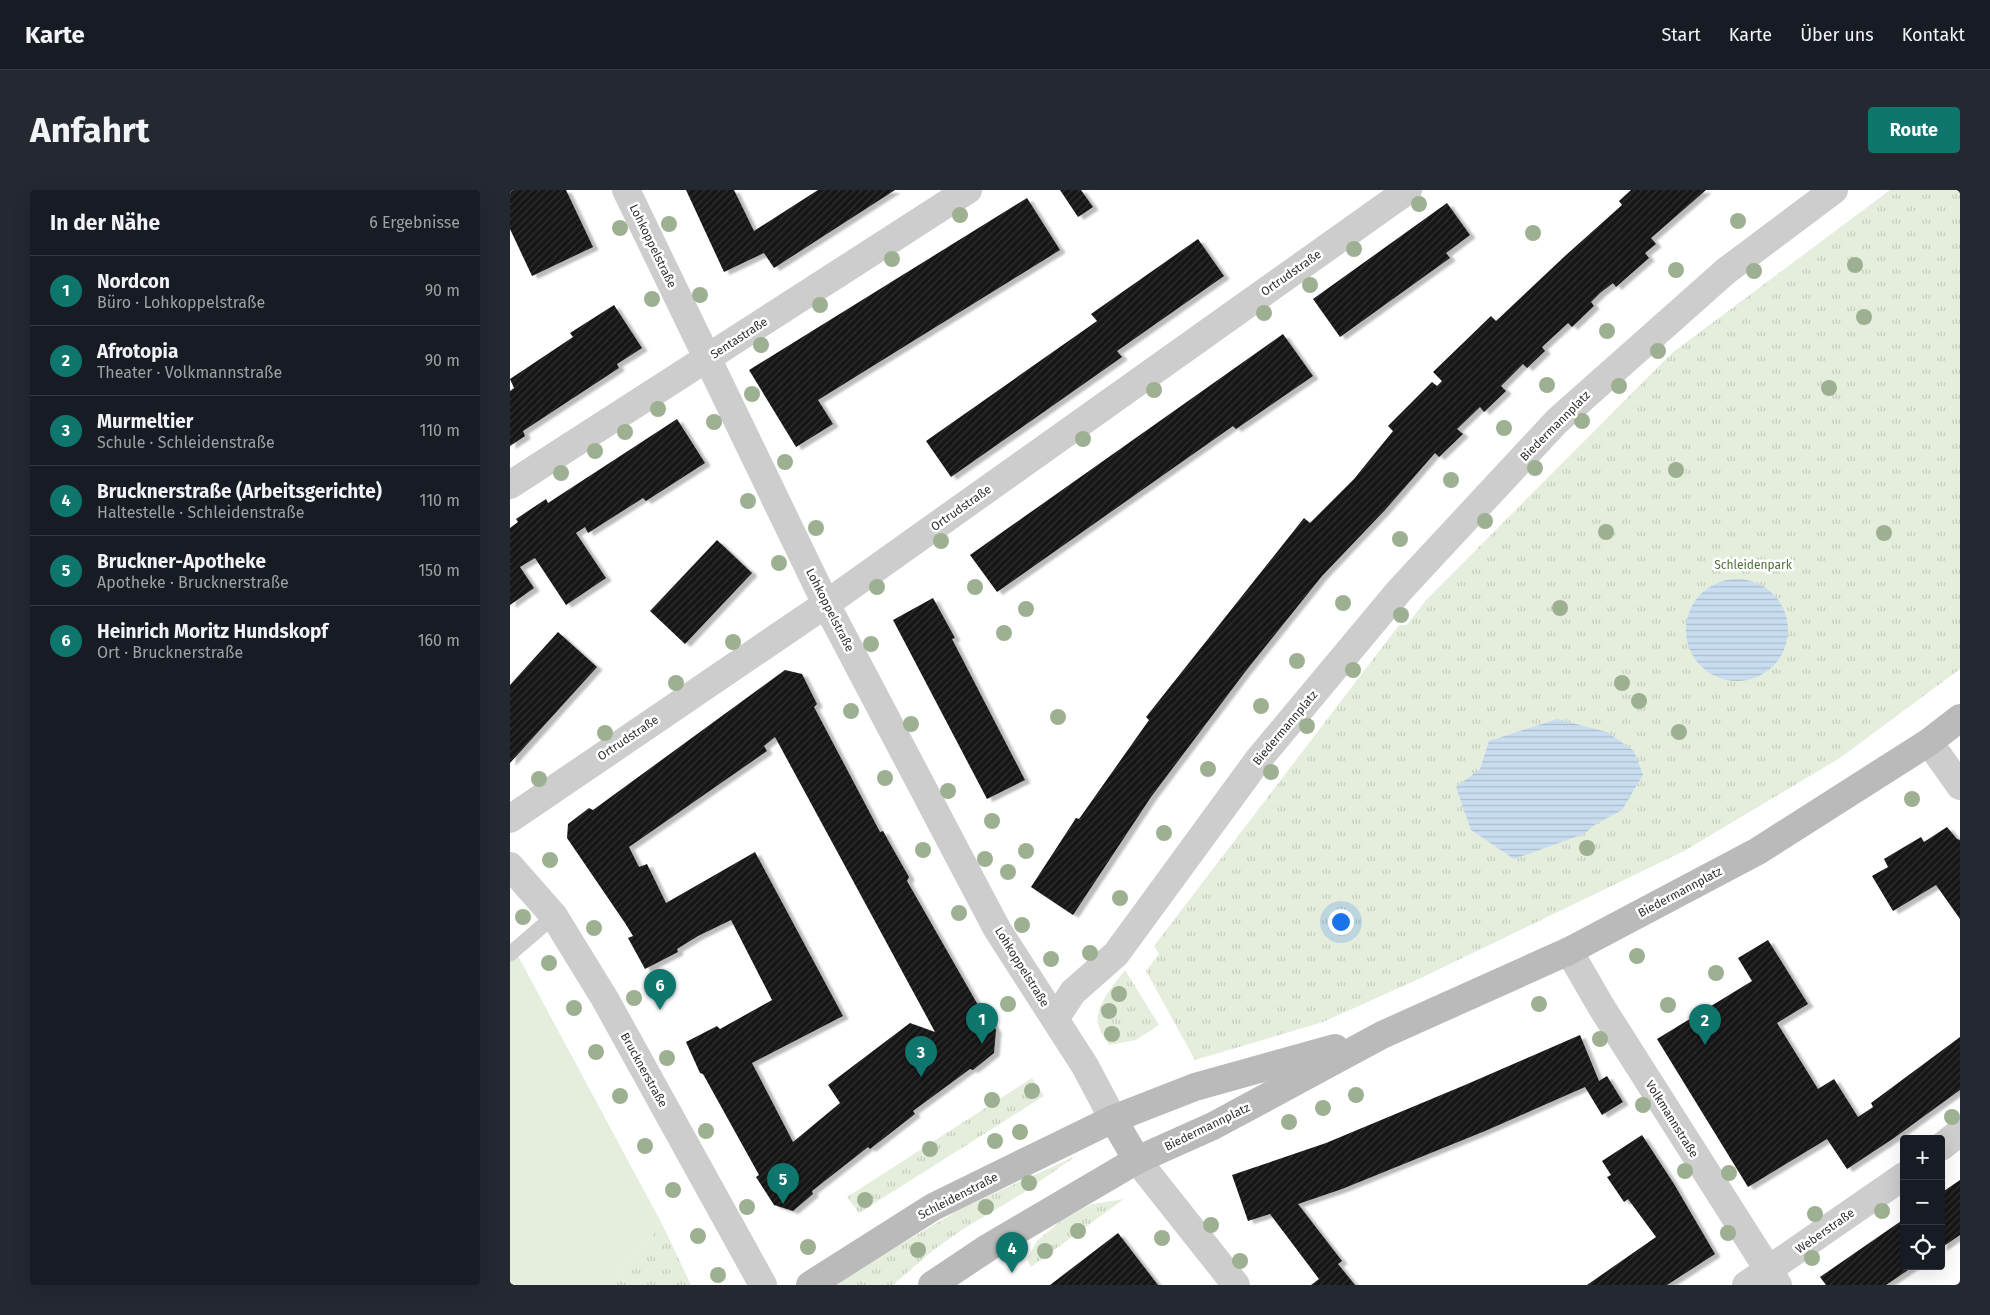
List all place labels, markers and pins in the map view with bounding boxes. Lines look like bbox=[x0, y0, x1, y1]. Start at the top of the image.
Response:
pin: 6 bbox=[644, 969, 676, 1010]
pin: 1 bbox=[966, 1003, 998, 1044]
pin: 2 bbox=[1689, 1004, 1721, 1045]
pin: 3 bbox=[905, 1036, 937, 1077]
pin: 5 bbox=[767, 1163, 799, 1204]
pin: 4 bbox=[996, 1232, 1028, 1273]

